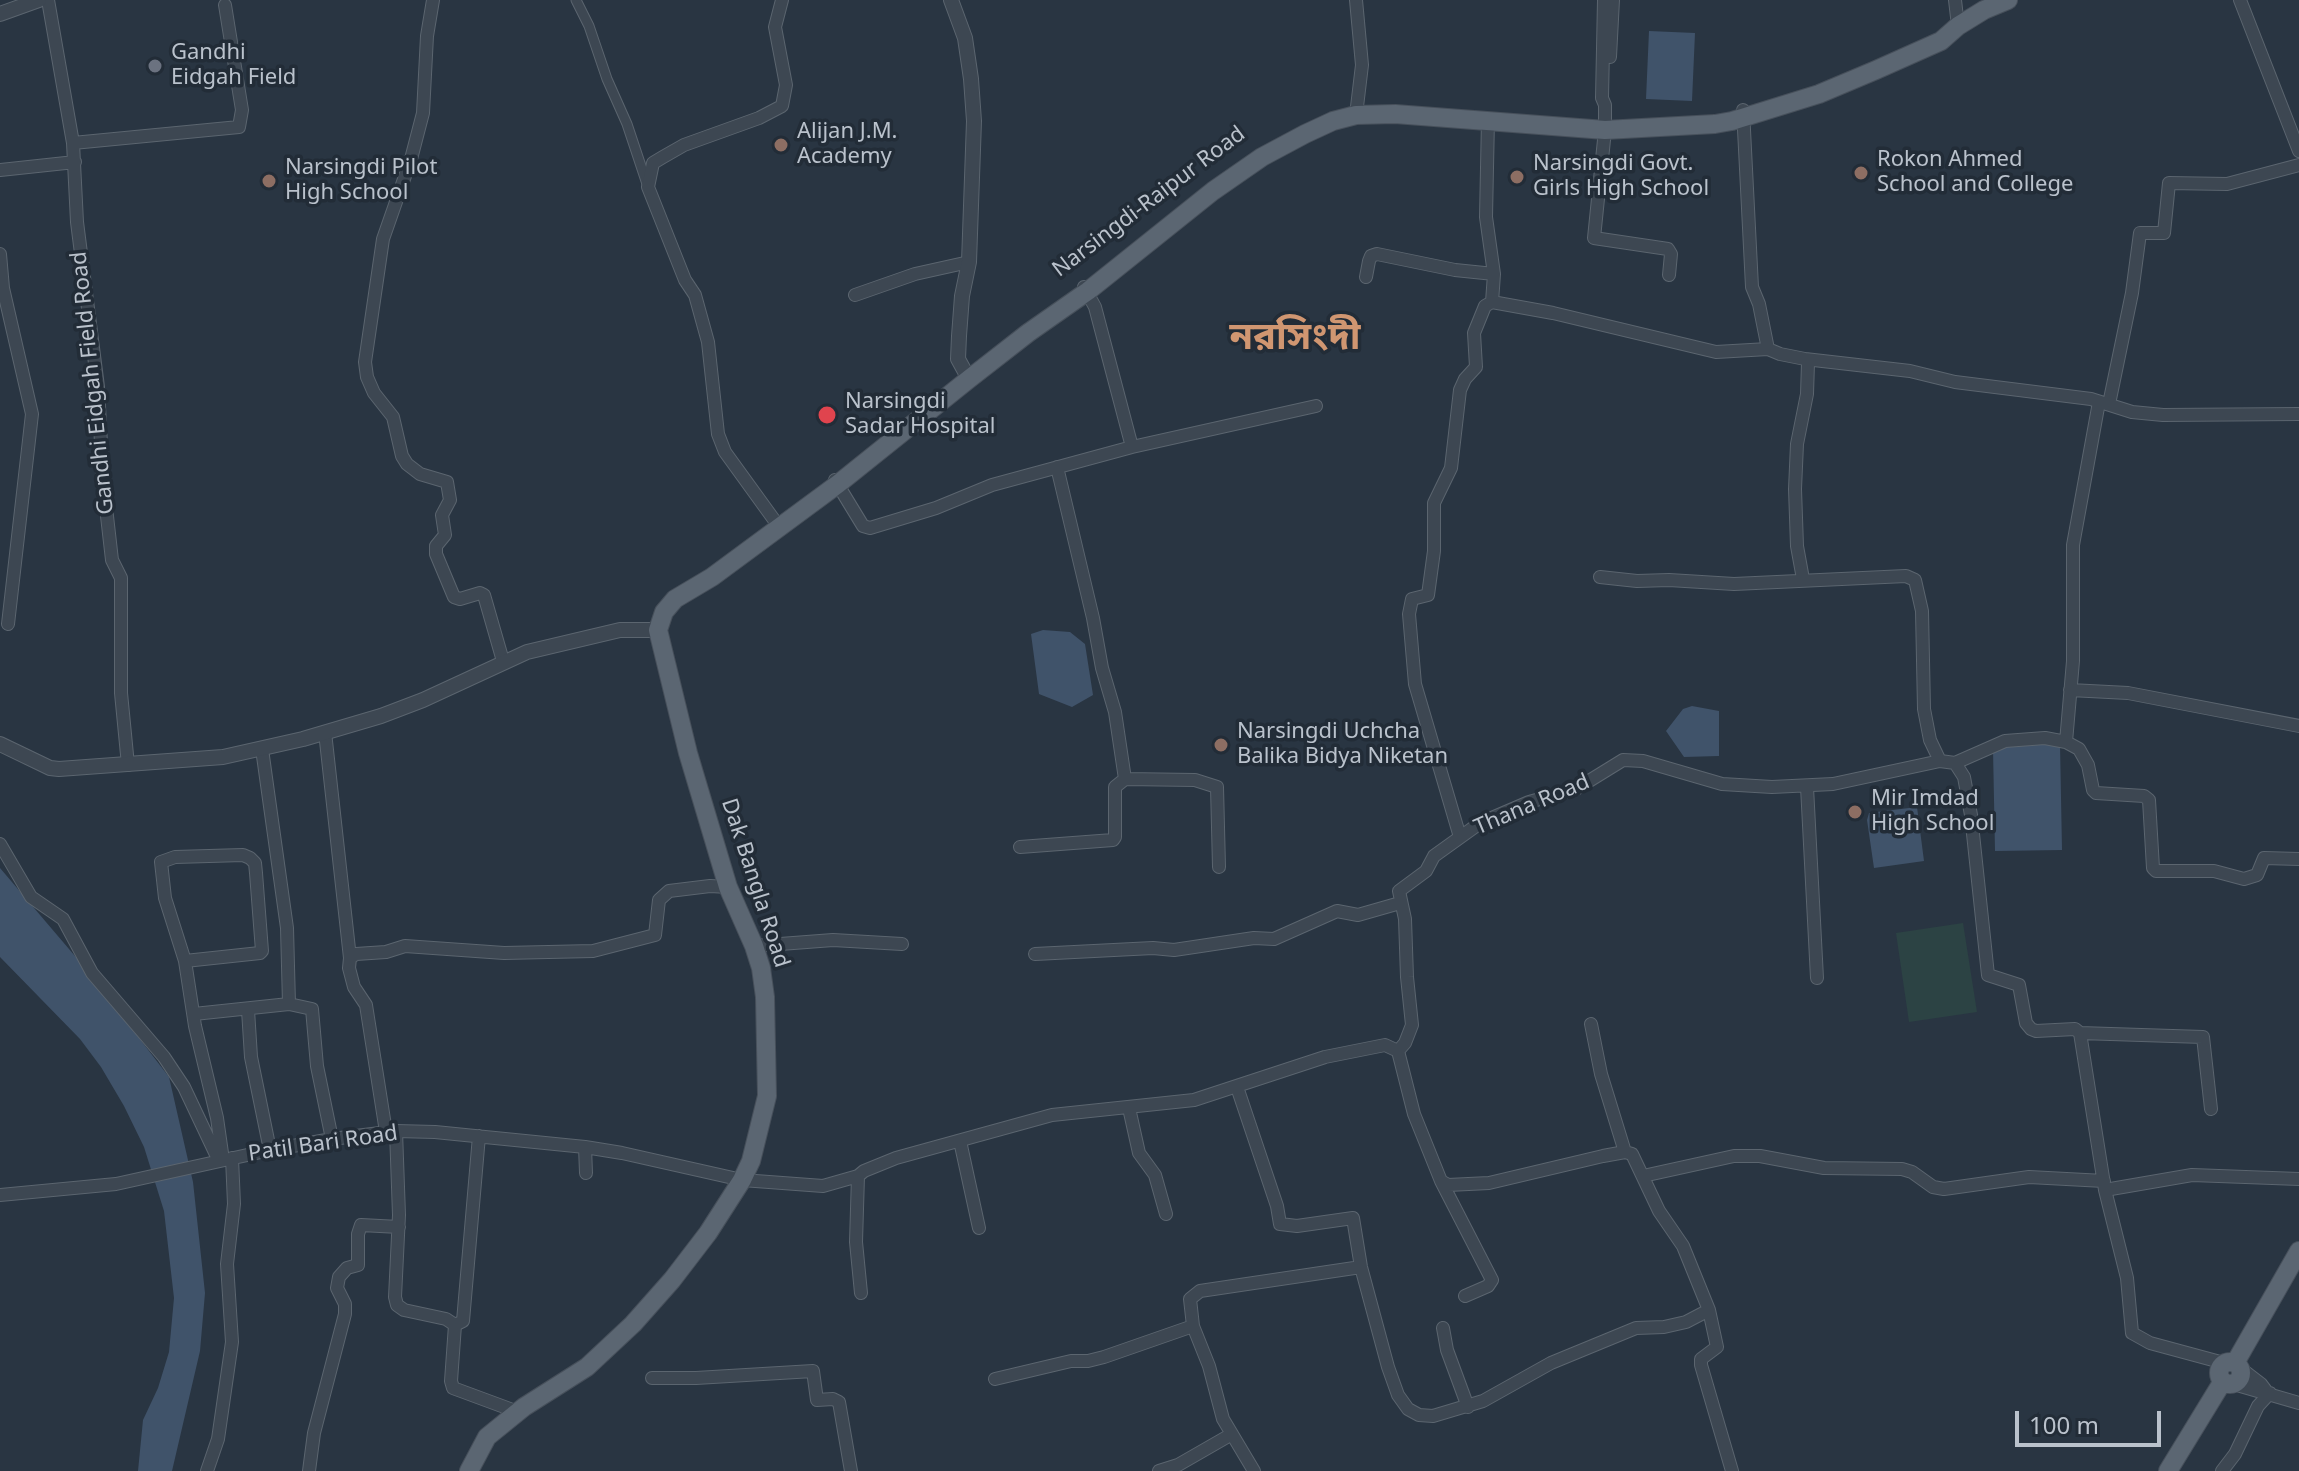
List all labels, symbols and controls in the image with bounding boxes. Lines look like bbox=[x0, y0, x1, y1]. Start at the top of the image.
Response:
place label: Gandhi Eidgah Field bbox=[171, 40, 296, 92]
marker: Gandhi Eidgah Field bbox=[146, 57, 164, 75]
place label: Alijan J.M. Academy bbox=[797, 119, 897, 170]
street label: Narsingdi-Raipur Road bbox=[1048, 121, 1250, 283]
marker: Alijan J.M. Academy bbox=[772, 136, 790, 154]
place label: Rokon Ahmed School and College bbox=[1877, 147, 2073, 198]
place label: Narsingdi Govt. Girls High School bbox=[1533, 151, 1709, 202]
place label: Narsingdi Pilot High School bbox=[285, 155, 437, 206]
marker: Rokon Ahmed School and College bbox=[1852, 164, 1870, 182]
marker: Narsingdi Govt. Girls High School bbox=[1508, 168, 1526, 186]
marker: Narsingdi Pilot High School bbox=[260, 172, 278, 190]
street label: Gandhi Eidgah Field Road bbox=[66, 250, 120, 516]
district label: নরসিংদী bbox=[1229, 315, 1361, 361]
place label: Narsingdi Sadar Hospital bbox=[845, 389, 995, 440]
marker: Narsingdi Sadar Hospital bbox=[816, 404, 838, 426]
place label: Narsingdi Uchcha Balika Bidya Niketan bbox=[1237, 719, 1448, 770]
marker: Narsingdi Uchcha Balika Bidya Niketan bbox=[1212, 736, 1230, 754]
street label: Thana Road bbox=[1470, 769, 1594, 841]
place label: Mir Imdad High School bbox=[1871, 786, 1994, 838]
street label: Dak Bangla Road bbox=[715, 795, 795, 971]
marker: Mir Imdad High School bbox=[1846, 803, 1864, 821]
street label: Patil Bari Road bbox=[247, 1120, 399, 1168]
scale bar bbox=[2019, 1395, 2165, 1445]
text: 100 m bbox=[2029, 1408, 2099, 1441]

